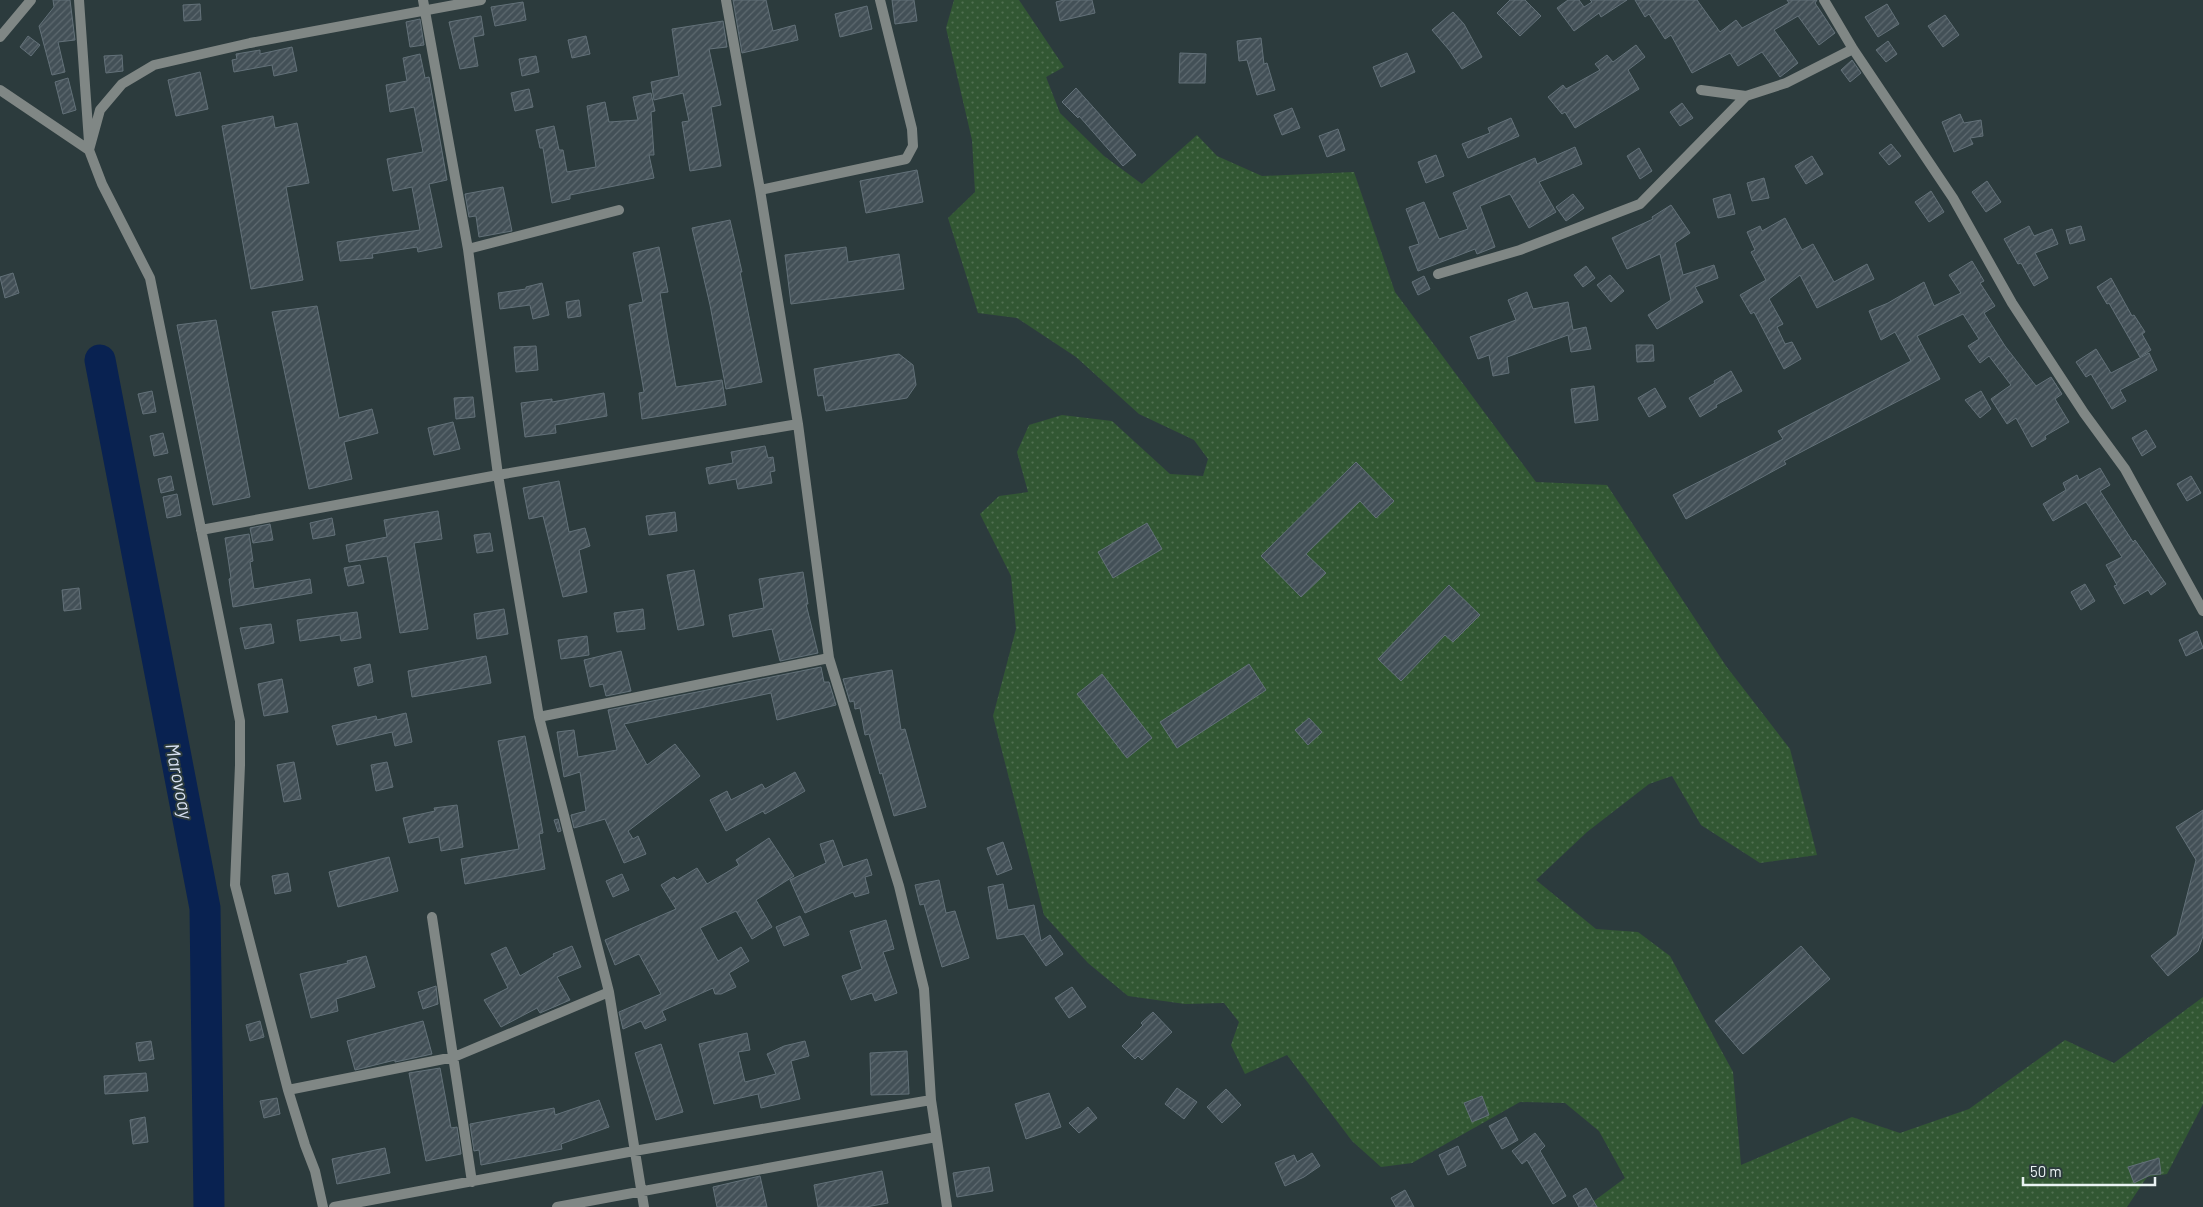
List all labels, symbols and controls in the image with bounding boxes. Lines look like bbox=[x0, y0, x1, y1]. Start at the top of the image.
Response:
water label: Marovoay bbox=[161, 741, 199, 821]
scale bar bbox=[2023, 1154, 2156, 1186]
text: 50 m bbox=[2030, 1162, 2062, 1180]

